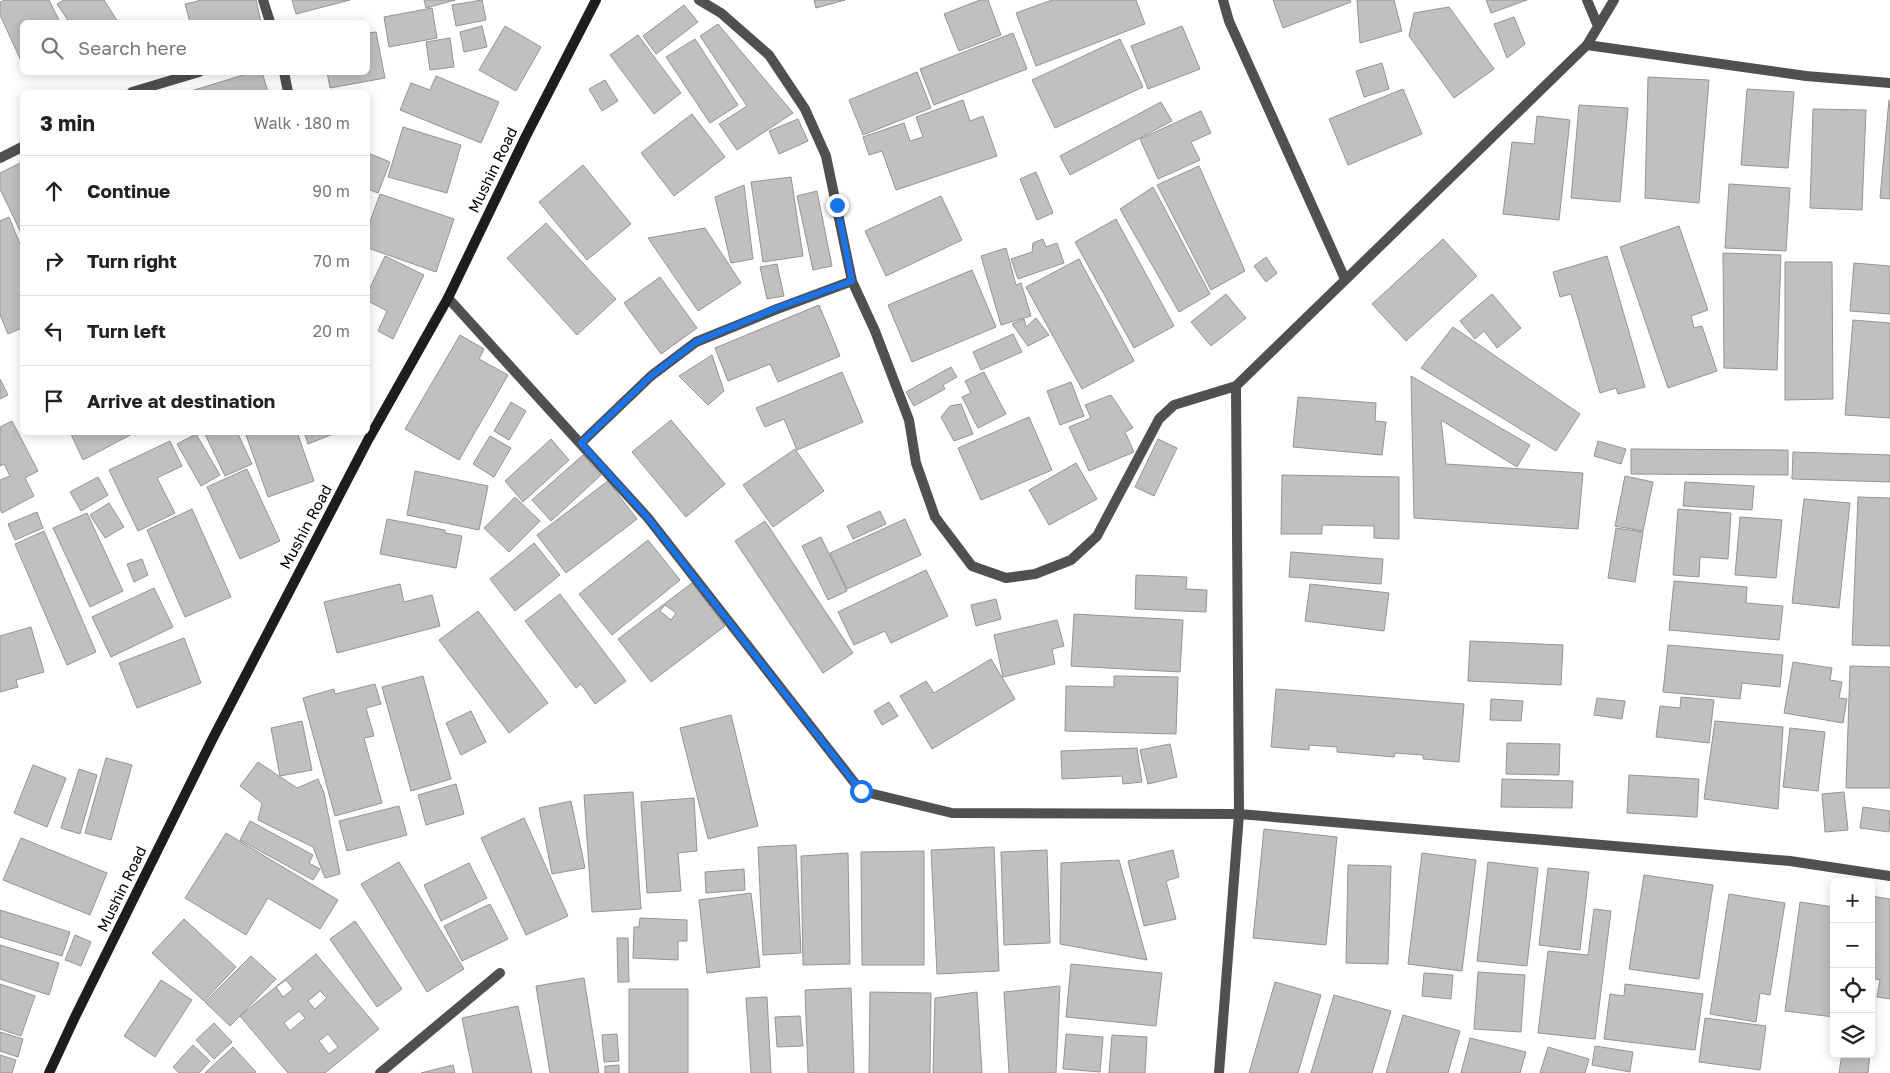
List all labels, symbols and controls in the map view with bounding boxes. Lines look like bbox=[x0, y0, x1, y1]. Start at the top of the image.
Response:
search box bbox=[20, 20, 370, 75]
icon: search bbox=[38, 34, 66, 62]
text: Search here bbox=[78, 36, 187, 59]
text: 3 min bbox=[40, 110, 95, 136]
text: Walk · 180 m bbox=[254, 113, 350, 133]
street label: Mushin Road bbox=[464, 124, 521, 215]
icon: ahead bbox=[40, 177, 68, 205]
text: Continue bbox=[87, 179, 170, 202]
text: 90 m bbox=[312, 181, 350, 201]
route end bbox=[826, 194, 849, 217]
icon: right bbox=[40, 247, 68, 275]
text: Turn right bbox=[87, 249, 177, 272]
text: 70 m bbox=[313, 251, 350, 271]
icon: left bbox=[40, 317, 68, 345]
text: Turn left bbox=[87, 319, 166, 342]
text: 20 m bbox=[313, 321, 350, 341]
icon: arrive bbox=[40, 387, 68, 415]
text: Arrive at destination bbox=[87, 389, 275, 412]
street label: Mushin Road bbox=[275, 481, 335, 572]
route start bbox=[850, 780, 873, 803]
street label: Mushin Road bbox=[93, 843, 150, 934]
map controls bbox=[1830, 878, 1875, 1058]
button: + bbox=[1830, 878, 1875, 923]
button: − bbox=[1830, 923, 1875, 968]
button: locate bbox=[1830, 968, 1875, 1013]
button: layers bbox=[1830, 1013, 1875, 1058]

